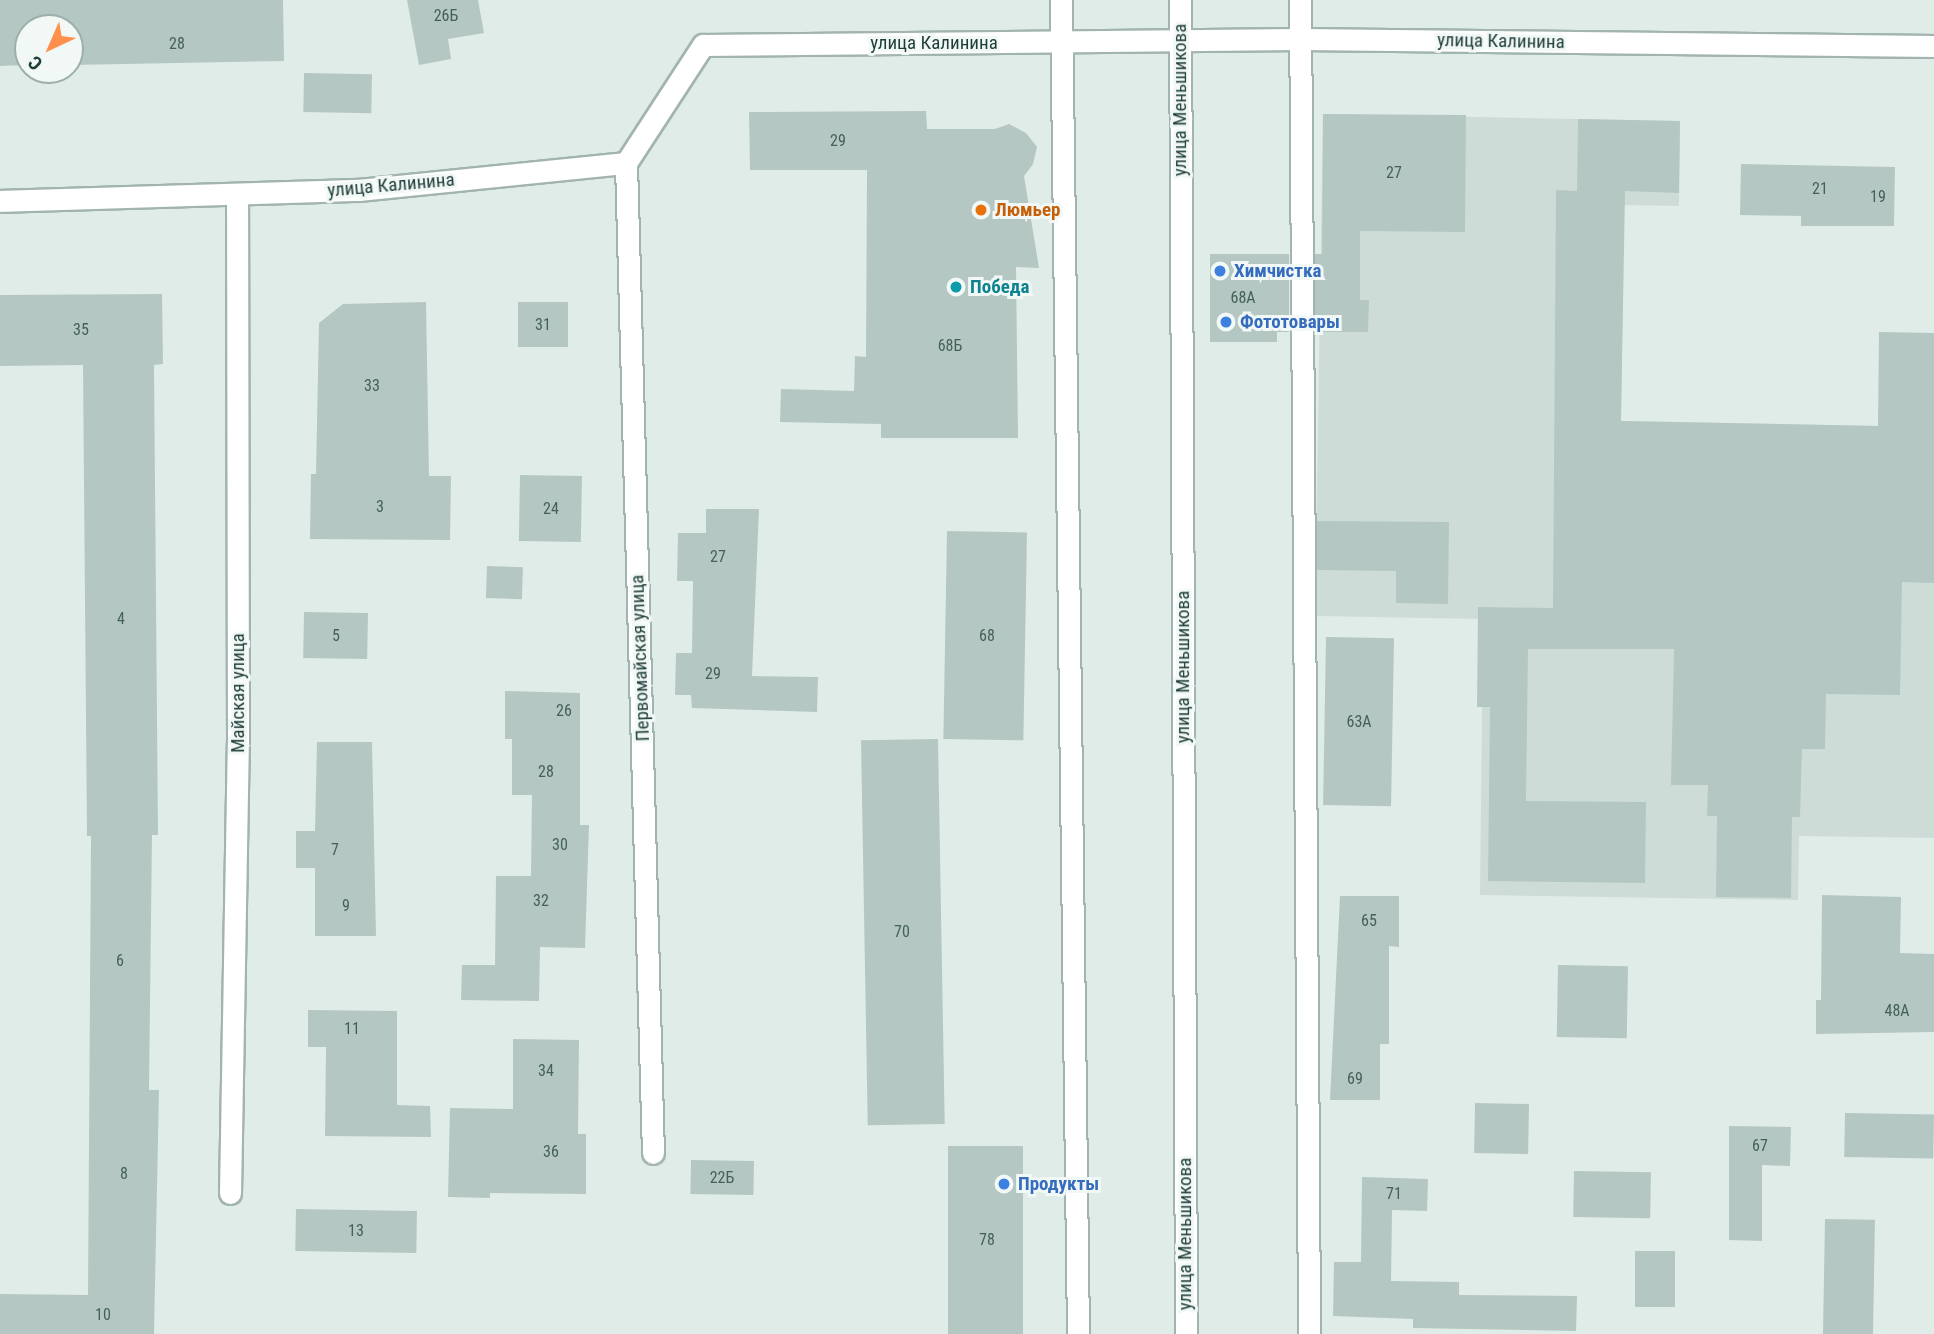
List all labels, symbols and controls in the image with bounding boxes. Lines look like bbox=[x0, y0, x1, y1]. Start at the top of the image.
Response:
house number: 26Б bbox=[434, 6, 458, 26]
north arrow bbox=[14, 14, 84, 84]
street label: улица Меньшикова bbox=[1169, 24, 1191, 176]
street label: улица Калинина bbox=[1437, 28, 1565, 54]
street label: улица Калинина bbox=[870, 32, 998, 54]
house number: 28 bbox=[169, 34, 185, 54]
text: С bbox=[24, 51, 47, 75]
house number: 29 bbox=[830, 131, 846, 151]
house number: 27 bbox=[1386, 163, 1402, 183]
street label: улица Калинина bbox=[326, 168, 456, 202]
house number: 21 bbox=[1812, 179, 1828, 199]
house number: 19 bbox=[1870, 187, 1886, 207]
place label: Люмьер bbox=[995, 199, 1060, 221]
marker: Люмьер bbox=[973, 202, 989, 218]
place label: Химчистка bbox=[1234, 260, 1321, 282]
marker: Химчистка bbox=[1212, 263, 1228, 279]
place label: Победа bbox=[970, 276, 1029, 298]
marker: Победа bbox=[948, 279, 964, 295]
house number: 68А bbox=[1230, 288, 1256, 308]
place label: Фототовары bbox=[1240, 311, 1340, 333]
marker: Фототовары bbox=[1218, 314, 1234, 330]
house number: 31 bbox=[535, 315, 551, 335]
house number: 35 bbox=[73, 320, 89, 340]
house number: 68Б bbox=[938, 336, 962, 356]
house number: 33 bbox=[364, 376, 380, 396]
house number: 3 bbox=[376, 497, 384, 517]
house number: 24 bbox=[543, 499, 559, 519]
house number: 27 bbox=[710, 547, 726, 567]
street label: Первомайская улица bbox=[626, 574, 654, 742]
street label: улица Меньшикова bbox=[1172, 591, 1194, 743]
house number: 4 bbox=[117, 609, 125, 629]
house number: 5 bbox=[332, 626, 340, 646]
house number: 68 bbox=[979, 626, 995, 646]
street label: Майская улица bbox=[227, 633, 249, 753]
house number: 29 bbox=[705, 664, 721, 684]
house number: 26 bbox=[556, 701, 572, 721]
house number: 63А bbox=[1346, 712, 1372, 732]
house number: 28 bbox=[538, 762, 554, 782]
house number: 30 bbox=[552, 835, 568, 855]
house number: 7 bbox=[331, 840, 339, 860]
house number: 32 bbox=[533, 891, 549, 911]
house number: 9 bbox=[342, 896, 350, 916]
house number: 65 bbox=[1361, 911, 1377, 931]
house number: 70 bbox=[894, 922, 910, 942]
house number: 6 bbox=[116, 951, 124, 971]
house number: 48А bbox=[1884, 1001, 1910, 1021]
house number: 11 bbox=[344, 1019, 360, 1039]
house number: 34 bbox=[538, 1061, 554, 1081]
house number: 69 bbox=[1347, 1069, 1363, 1089]
house number: 67 bbox=[1752, 1136, 1768, 1156]
house number: 36 bbox=[543, 1142, 559, 1162]
street label: улица Меньшикова bbox=[1174, 1158, 1196, 1310]
house number: 8 bbox=[120, 1164, 128, 1184]
house number: 22Б bbox=[710, 1168, 734, 1188]
place label: Продукты bbox=[1018, 1173, 1099, 1195]
marker: Продукты bbox=[996, 1176, 1012, 1192]
house number: 71 bbox=[1386, 1184, 1402, 1204]
house number: 13 bbox=[348, 1221, 364, 1241]
house number: 78 bbox=[979, 1230, 995, 1250]
house number: 10 bbox=[95, 1305, 111, 1325]

